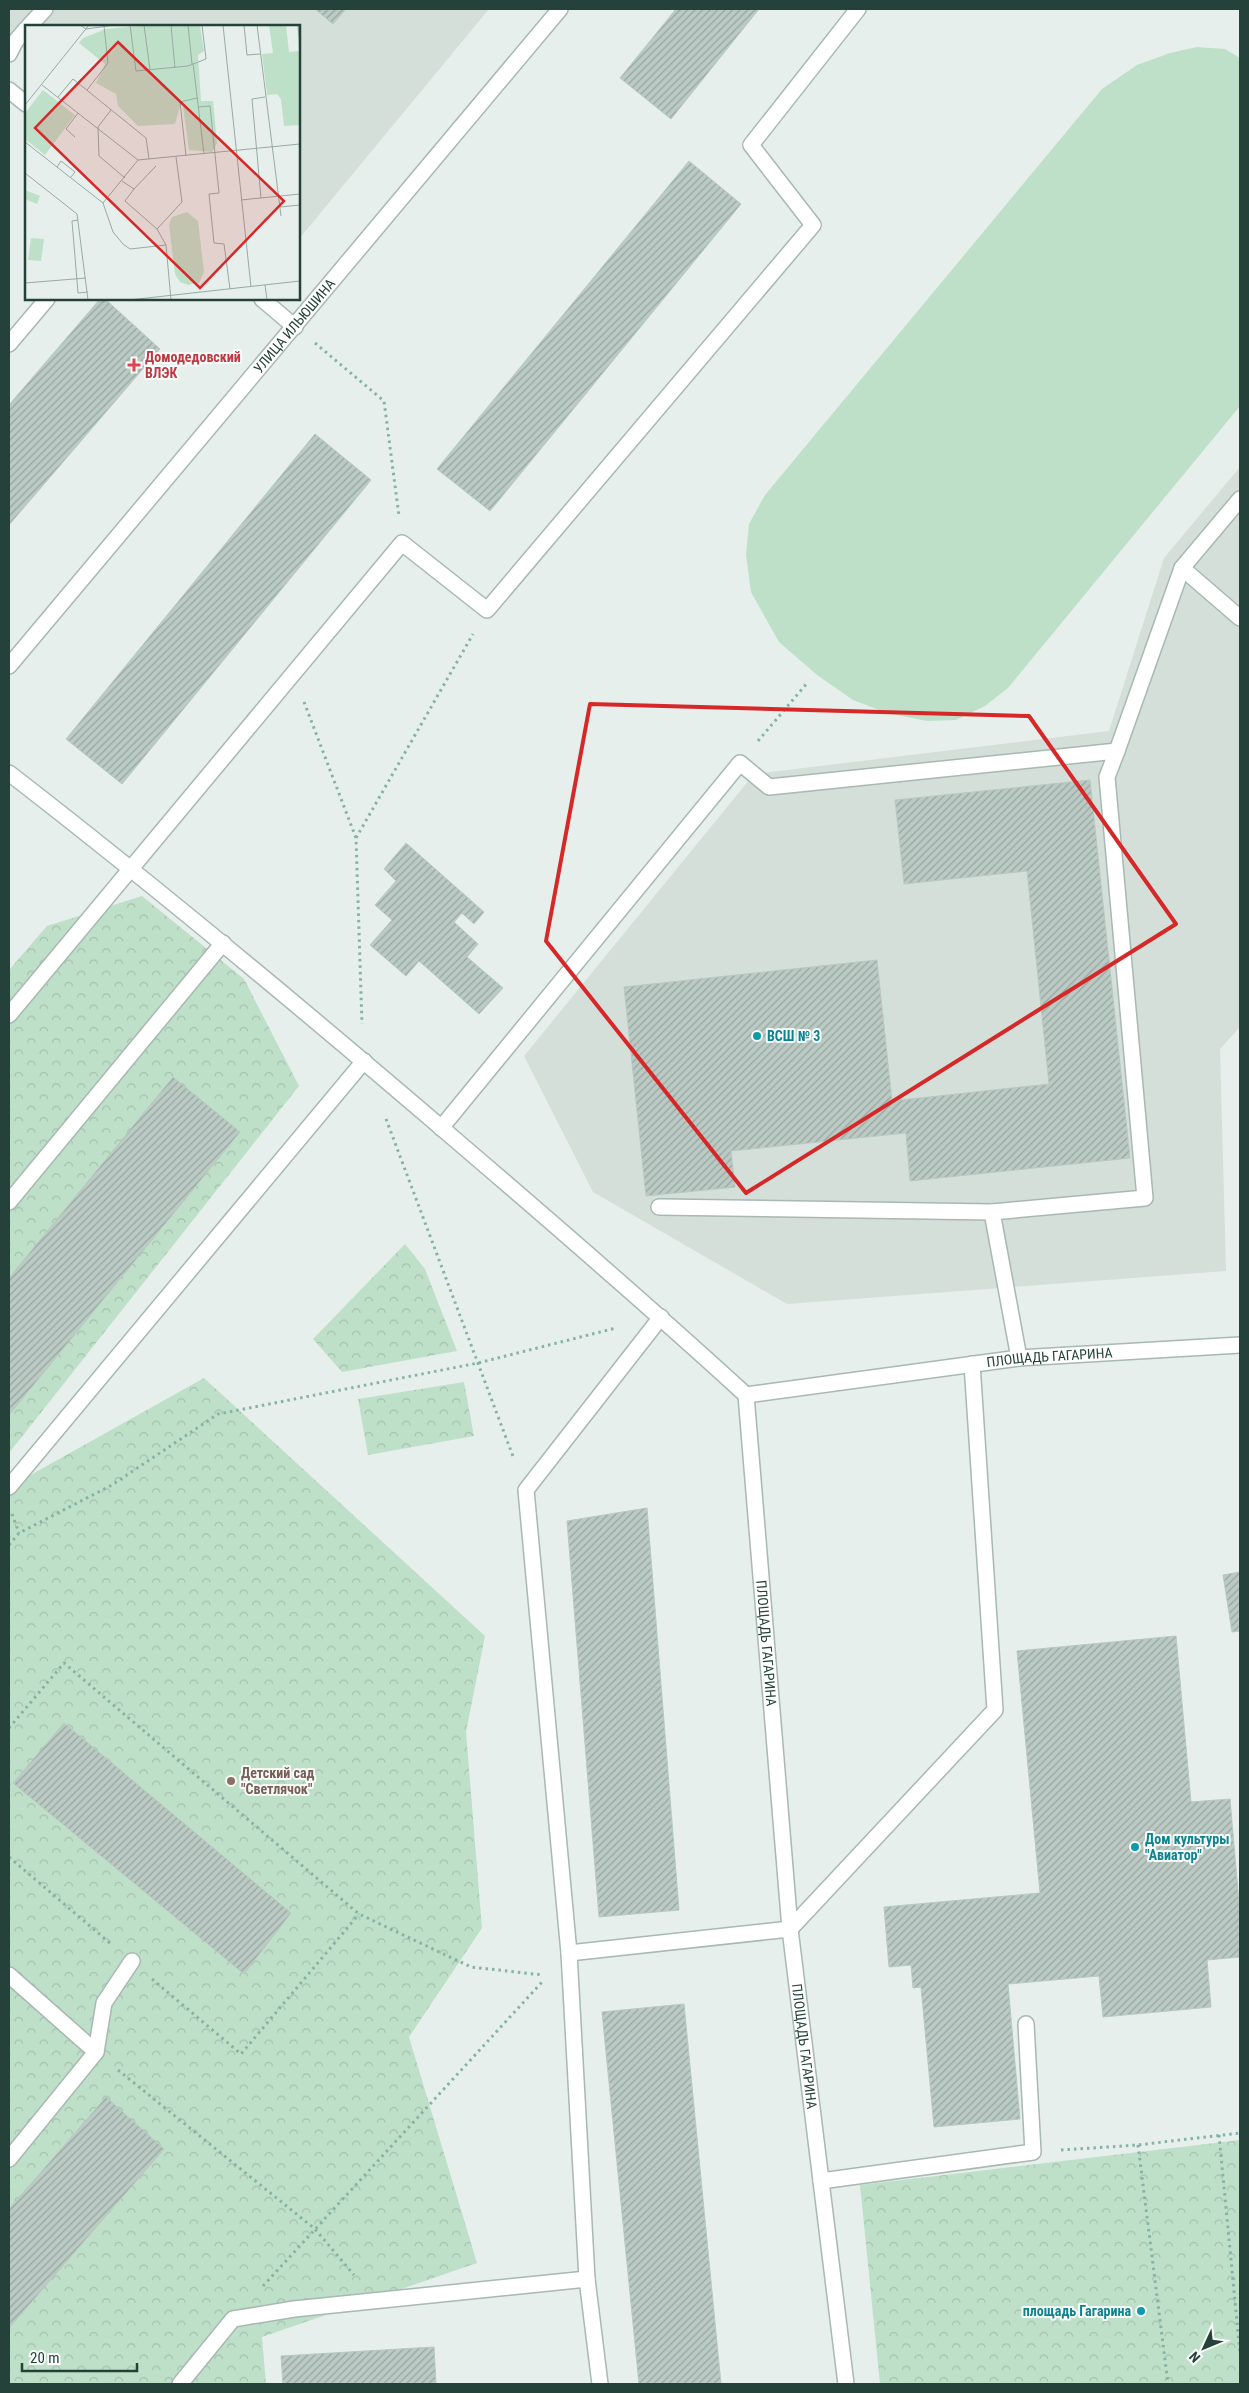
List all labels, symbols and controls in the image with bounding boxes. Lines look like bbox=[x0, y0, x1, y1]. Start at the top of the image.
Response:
inset map bbox=[25, 25, 300, 300]
street label: УЛИЦА ИЛЬЮШИНА bbox=[250, 276, 338, 376]
place label: Домодедовский ВЛЭК bbox=[145, 349, 241, 381]
marker: Домодедовский ВЛЭК bbox=[127, 358, 141, 372]
place label: ВСШ № 3 bbox=[767, 1028, 820, 1044]
marker: ВСШ № 3 bbox=[751, 1030, 763, 1042]
street label: ПЛОЩАДЬ ГАГАРИНА bbox=[986, 1345, 1113, 1370]
street label: ПЛОЩАДЬ ГАГАРИНА bbox=[753, 1580, 780, 1707]
place label: Детский сад "Светлячок" bbox=[241, 1765, 314, 1797]
marker: Детский сад "Светлячок" bbox=[225, 1775, 237, 1787]
place label: Дом культуры "Авиатор" bbox=[1145, 1831, 1229, 1863]
marker: Дом культуры "Авиатор" bbox=[1129, 1841, 1141, 1853]
street label: ПЛОЩАДЬ ГАГАРИНА bbox=[789, 1983, 820, 2110]
place label: площадь Гагарина bbox=[1023, 2303, 1131, 2319]
marker: площадь Гагарина bbox=[1135, 2305, 1147, 2317]
north arrow bbox=[1179, 2323, 1229, 2373]
scale bar bbox=[22, 2340, 138, 2372]
text: N bbox=[1186, 2348, 1203, 2366]
text: 20 m bbox=[30, 2349, 60, 2367]

